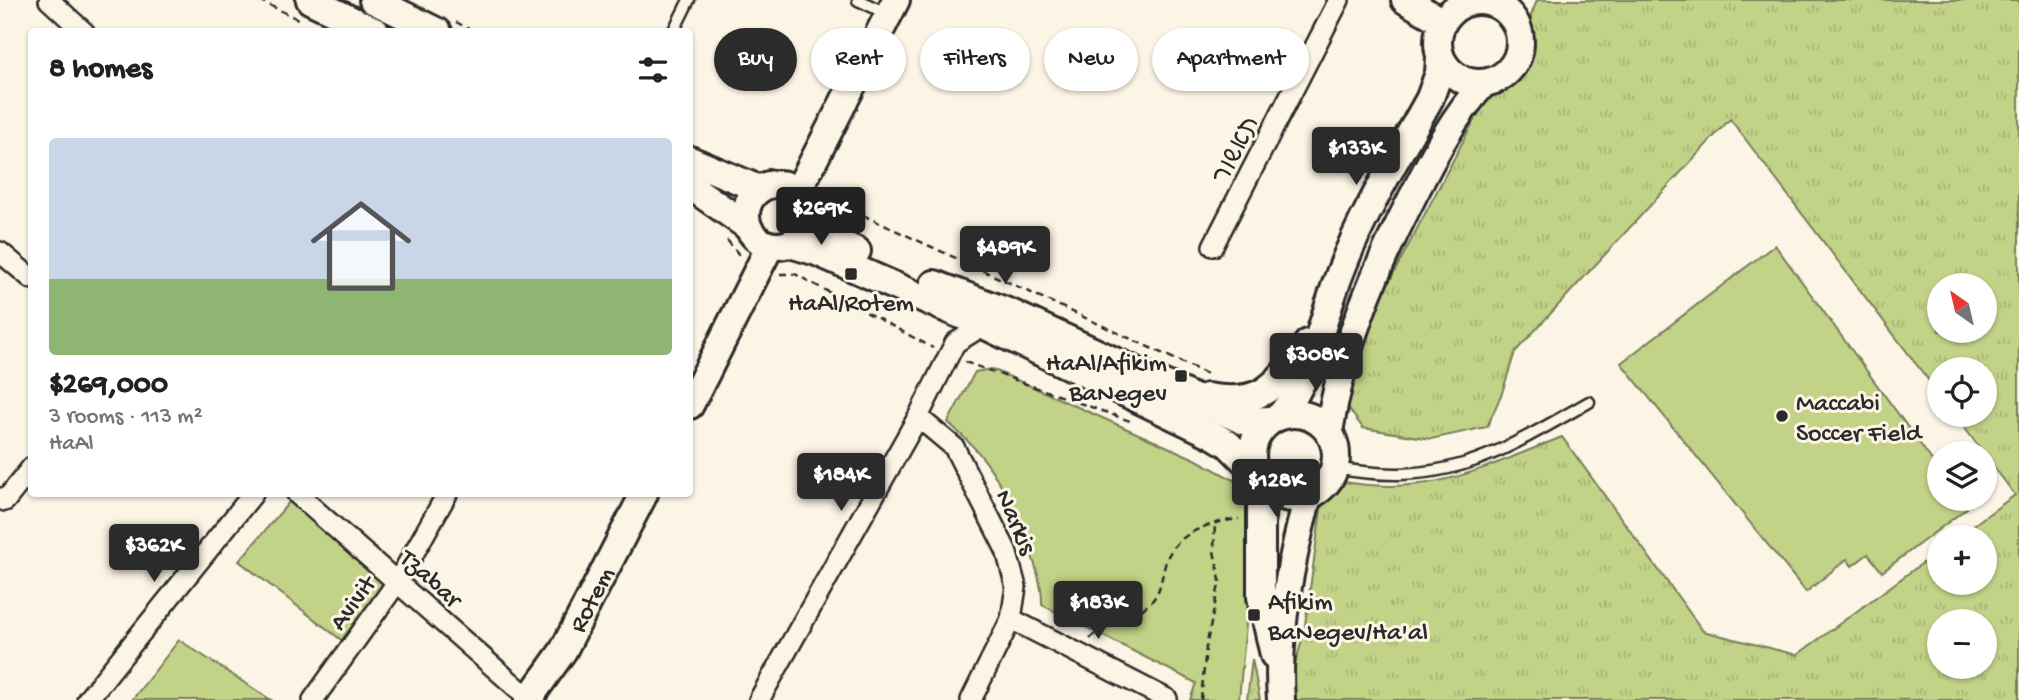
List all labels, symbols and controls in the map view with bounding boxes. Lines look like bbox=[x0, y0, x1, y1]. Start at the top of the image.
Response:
chip: Buy bbox=[714, 28, 797, 91]
chip: Rent bbox=[811, 28, 906, 91]
chip: Filters bbox=[920, 28, 1030, 91]
chip: New bbox=[1044, 28, 1138, 91]
chip: Apartment bbox=[1152, 28, 1309, 91]
icon: filters bbox=[634, 51, 672, 89]
text: 8 homes bbox=[49, 53, 152, 88]
street label: תאשור bbox=[1208, 112, 1268, 190]
pin: $133K bbox=[1307, 128, 1405, 187]
text: $133K bbox=[1328, 136, 1384, 163]
icon: home bbox=[298, 183, 424, 309]
pin: $269K bbox=[772, 188, 870, 247]
text: $269K bbox=[792, 196, 850, 223]
pin: $489K bbox=[956, 226, 1054, 286]
text: $489K bbox=[976, 235, 1034, 262]
marker: HaAl/Rotem bbox=[843, 266, 859, 282]
north arrow bbox=[1927, 273, 1997, 343]
map controls bbox=[1927, 273, 1997, 679]
place label: HaAl/Rotem bbox=[788, 290, 914, 321]
pin: $308K bbox=[1267, 334, 1365, 393]
text: $308K bbox=[1286, 342, 1346, 369]
place label: HaAl/Afikim BaNegev bbox=[1046, 350, 1167, 411]
button: locate bbox=[1927, 357, 1997, 427]
marker: HaAl/Afikim BaNegev bbox=[1173, 368, 1189, 384]
text: $269,000 bbox=[49, 369, 168, 404]
place label: Maccabi Soccer Field bbox=[1796, 390, 1923, 451]
text: 3 rooms · 113 m² bbox=[49, 404, 203, 431]
marker: Maccabi Soccer Field bbox=[1774, 408, 1790, 424]
text: HaAl bbox=[49, 431, 94, 458]
button: layers bbox=[1927, 441, 1997, 511]
pin: $184K bbox=[792, 454, 890, 513]
pin: $128K bbox=[1227, 460, 1325, 519]
text: $184K bbox=[813, 462, 869, 489]
text: $128K bbox=[1248, 468, 1304, 495]
street label: Narkis bbox=[986, 486, 1042, 561]
pin: $362K bbox=[105, 524, 203, 584]
button: + bbox=[1927, 525, 1997, 595]
text: $362K bbox=[125, 533, 183, 560]
street label: Tzabar bbox=[390, 543, 469, 618]
street label: Rotem bbox=[564, 563, 624, 639]
street label: Avivit bbox=[324, 569, 386, 638]
pin: $183K bbox=[1049, 582, 1147, 641]
place label: Afikim BaNegev/Ha'al bbox=[1267, 589, 1428, 650]
text: $183K bbox=[1070, 590, 1126, 617]
marker: Afikim BaNegev/Ha'al bbox=[1246, 607, 1262, 623]
button: − bbox=[1927, 609, 1997, 679]

